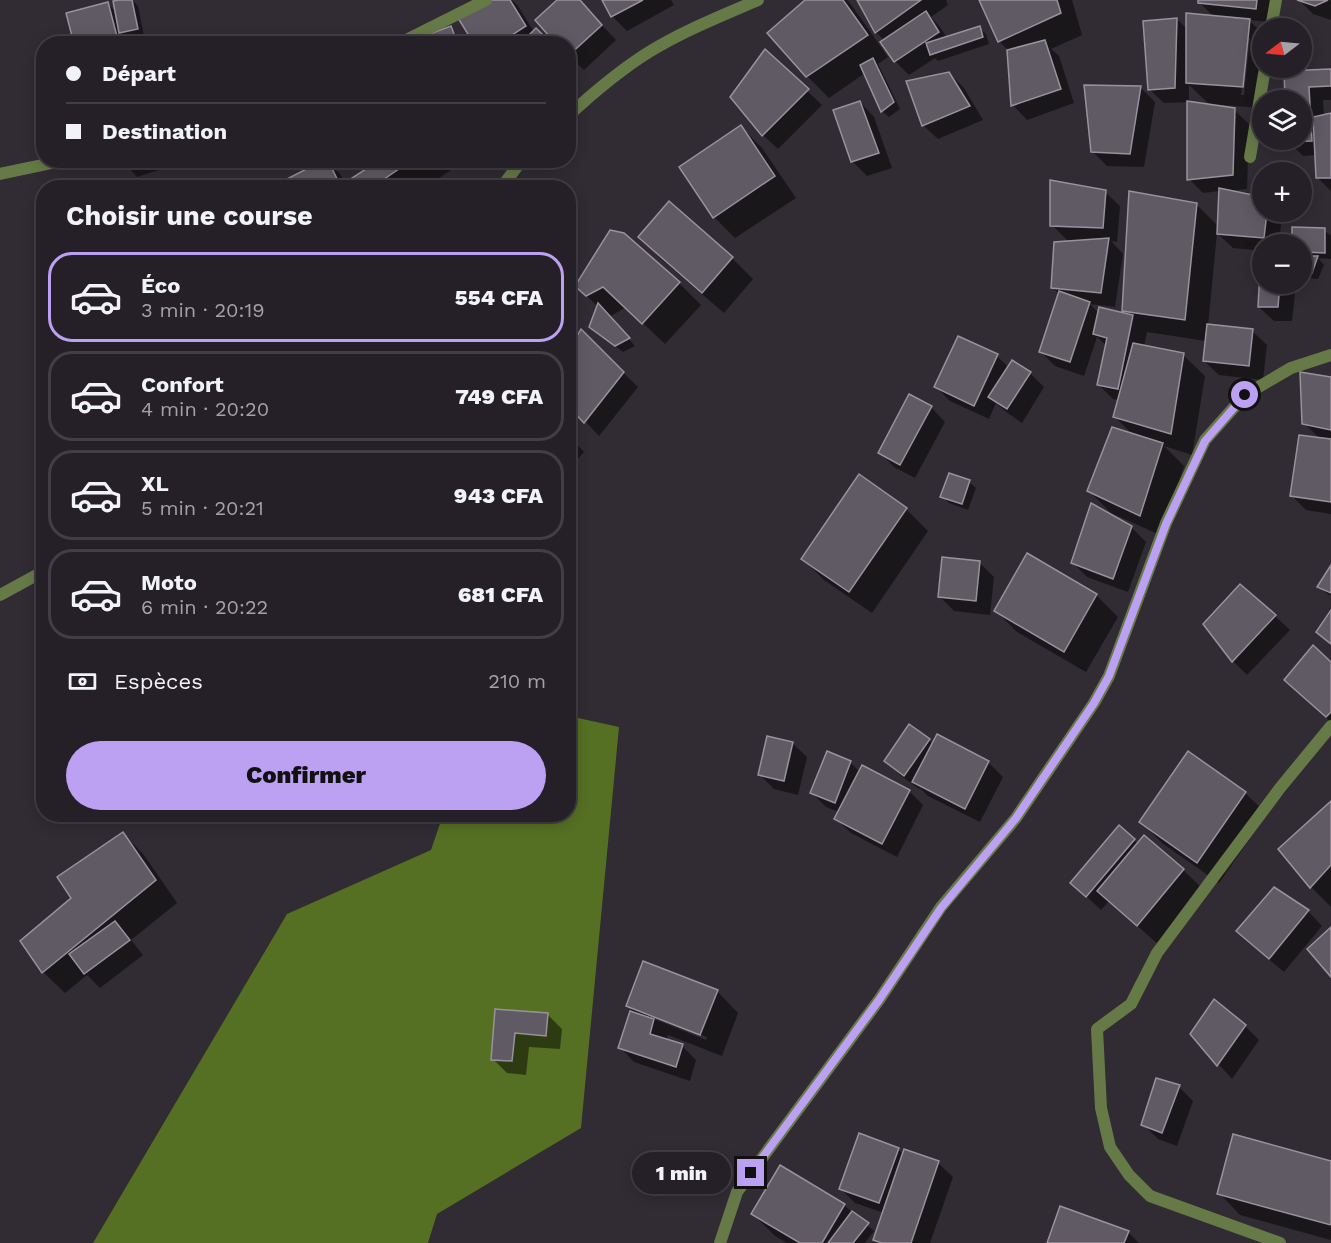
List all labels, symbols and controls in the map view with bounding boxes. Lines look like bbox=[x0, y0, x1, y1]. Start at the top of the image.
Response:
north arrow bbox=[1252, 18, 1312, 78]
map controls bbox=[1252, 18, 1312, 294]
text: Départ bbox=[102, 61, 176, 86]
button: layers bbox=[1252, 90, 1312, 150]
text: Destination bbox=[102, 119, 227, 144]
button: + bbox=[1252, 162, 1312, 222]
text: Choisir une course bbox=[66, 200, 313, 232]
button: − bbox=[1252, 234, 1312, 294]
icon: car bbox=[69, 270, 123, 324]
text: Éco bbox=[141, 273, 180, 298]
text: 554 CFA bbox=[455, 285, 543, 310]
text: 3 min · 20:19 bbox=[141, 298, 265, 322]
icon: car bbox=[69, 369, 123, 423]
text: Confort bbox=[141, 372, 224, 397]
route start bbox=[1231, 381, 1258, 408]
text: 749 CFA bbox=[455, 384, 543, 409]
text: 4 min · 20:20 bbox=[141, 397, 269, 421]
icon: car bbox=[69, 468, 123, 522]
text: XL bbox=[141, 471, 169, 496]
text: 943 CFA bbox=[454, 483, 543, 508]
text: 5 min · 20:21 bbox=[141, 496, 264, 520]
icon: car bbox=[69, 567, 123, 621]
text: Moto bbox=[141, 570, 197, 595]
text: 681 CFA bbox=[458, 582, 543, 607]
text: 6 min · 20:22 bbox=[141, 595, 268, 619]
icon: cash bbox=[66, 665, 99, 698]
text: Espèces bbox=[114, 669, 203, 694]
text: 210 m bbox=[488, 669, 546, 693]
button: Confirmer bbox=[66, 741, 546, 810]
callout: 1 min bbox=[631, 1152, 730, 1194]
route end bbox=[737, 1159, 764, 1186]
text: 1 min bbox=[656, 1161, 707, 1185]

